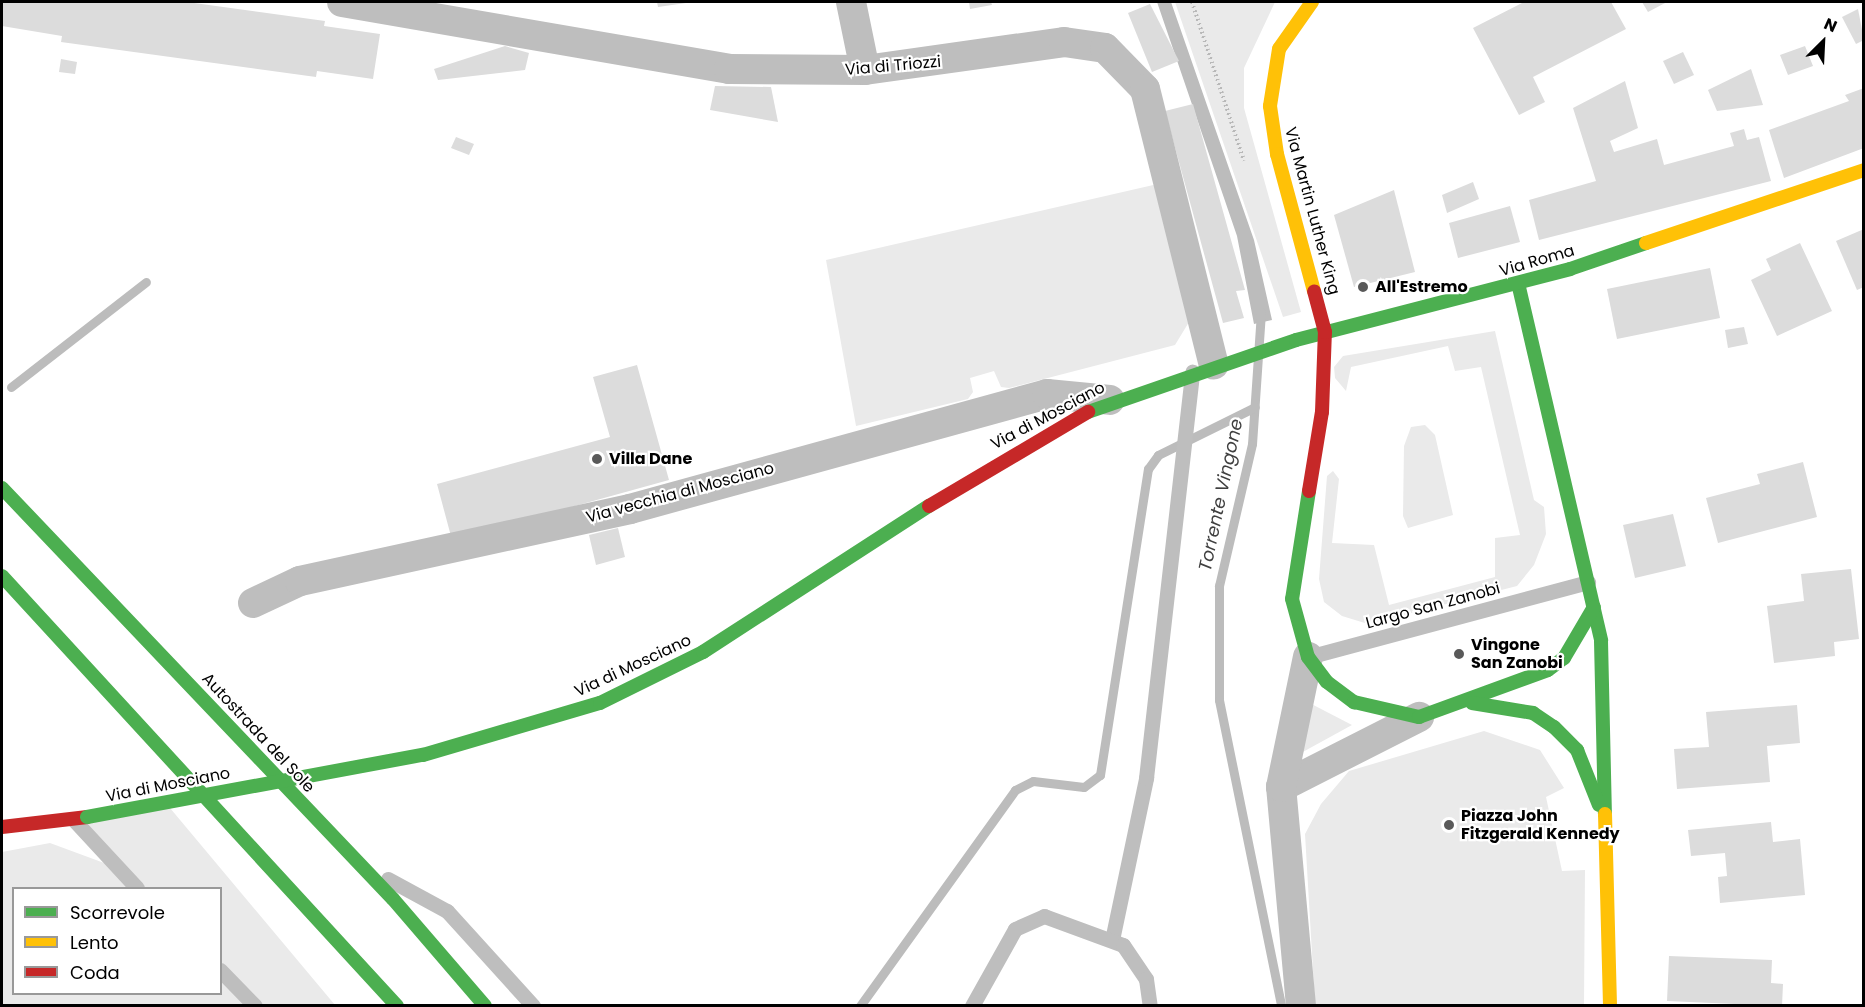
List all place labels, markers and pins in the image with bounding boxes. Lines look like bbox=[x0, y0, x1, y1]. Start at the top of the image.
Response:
place label: All'Estremo bbox=[1375, 277, 1468, 297]
marker: All'Estremo bbox=[1356, 280, 1370, 294]
place label: Villa Dane bbox=[609, 449, 692, 469]
marker: Villa Dane bbox=[590, 452, 604, 466]
place label: Vingone San Zanobi bbox=[1471, 635, 1563, 673]
marker: Vingone San Zanobi bbox=[1452, 647, 1466, 661]
place label: Piazza John Fitzgerald Kennedy bbox=[1461, 806, 1620, 844]
marker: Piazza John Fitzgerald Kennedy bbox=[1442, 818, 1456, 832]

